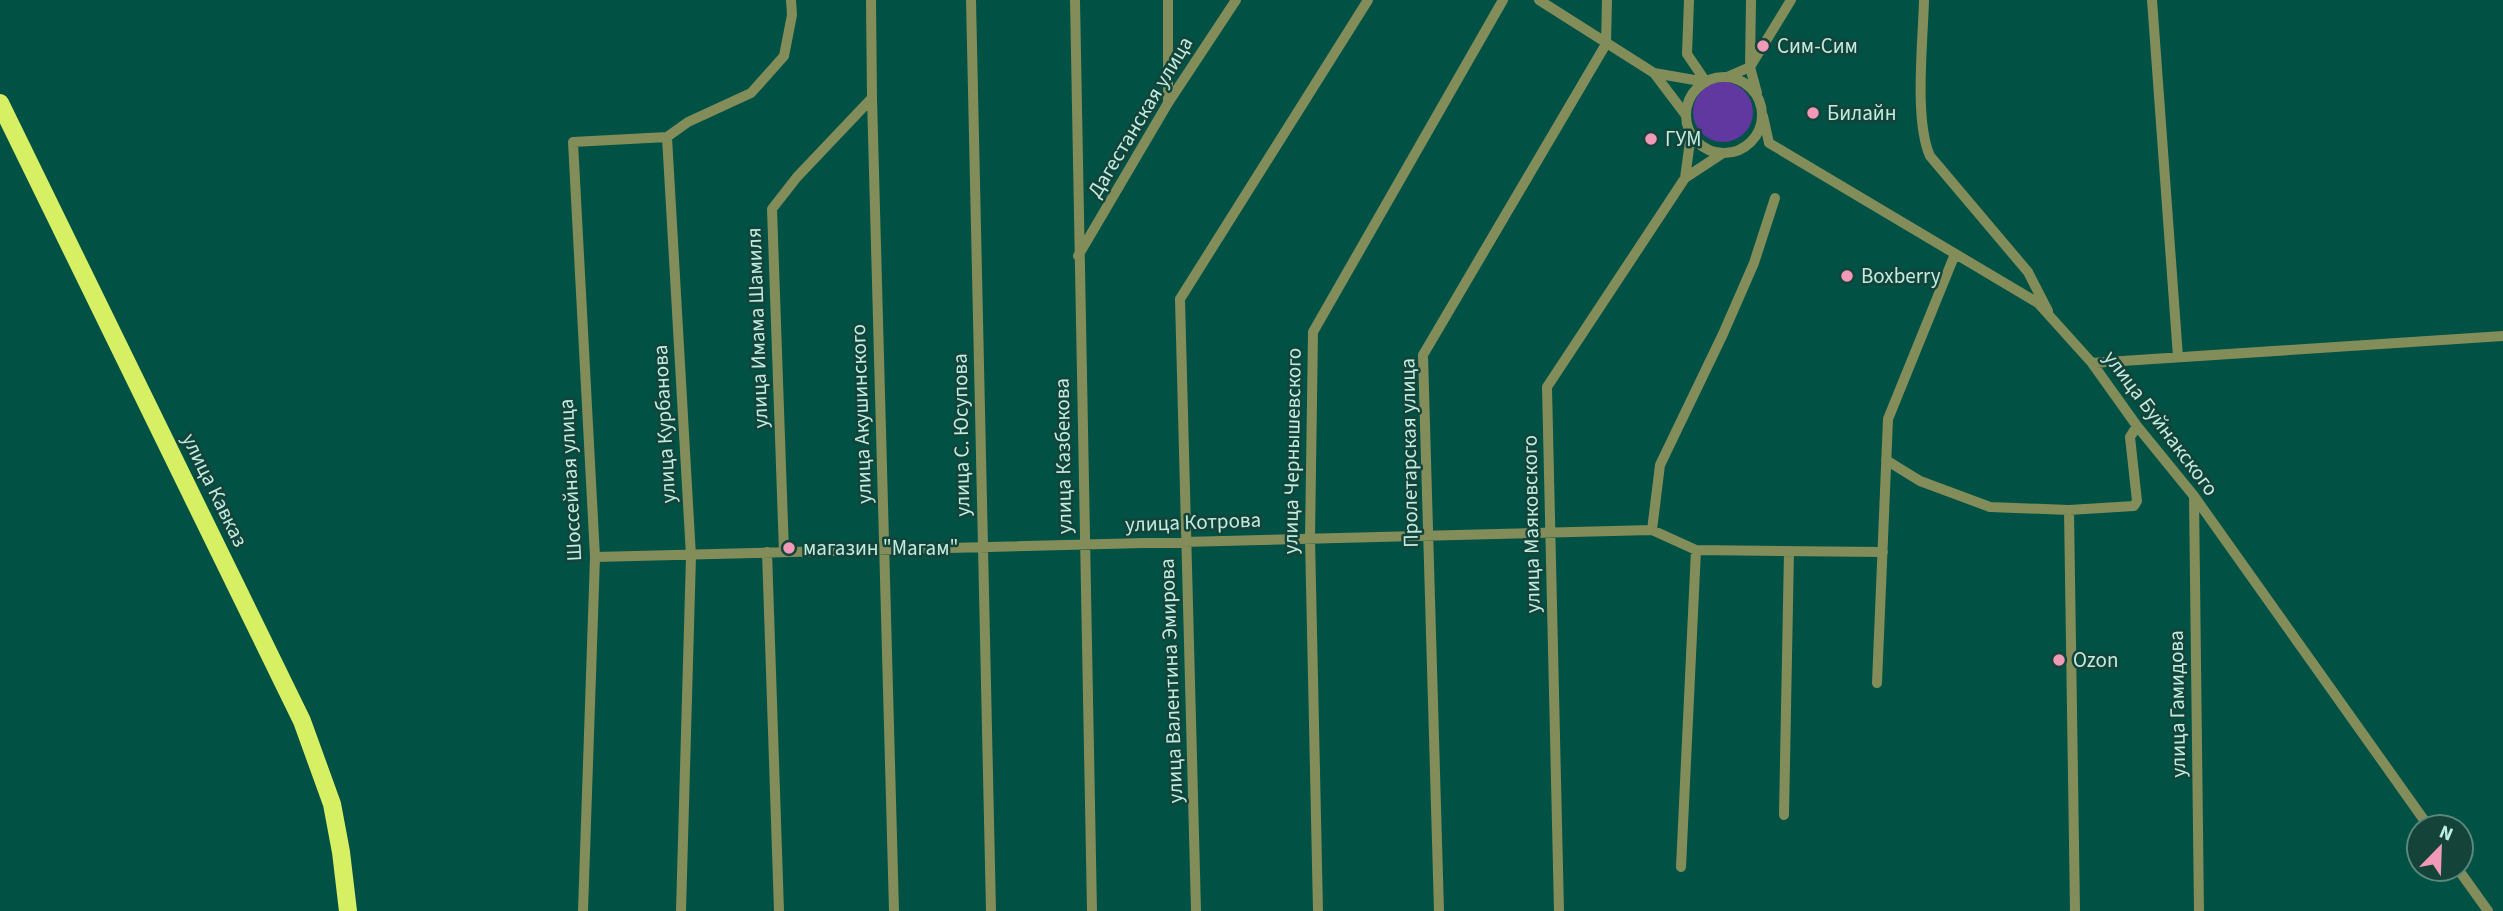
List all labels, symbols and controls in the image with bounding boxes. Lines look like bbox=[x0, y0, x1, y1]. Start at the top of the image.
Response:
street label: Дагестанская улица bbox=[1080, 31, 1200, 203]
place label: Сим-Сим bbox=[1777, 31, 1858, 61]
marker: Сим-Сим bbox=[1755, 38, 1771, 54]
place label: Билайн bbox=[1827, 98, 1896, 128]
marker: Билайн bbox=[1805, 105, 1821, 121]
place label: ГУМ bbox=[1665, 124, 1702, 154]
marker: ГУМ bbox=[1643, 131, 1659, 147]
street label: улица Имама Шамиля bbox=[738, 227, 776, 429]
place label: Boxberry bbox=[1861, 261, 1941, 291]
marker: Boxberry bbox=[1839, 268, 1855, 284]
street label: улица Акушинского bbox=[843, 323, 879, 505]
street label: улица Курбанова bbox=[645, 344, 683, 504]
street label: улица Буйнакского bbox=[2096, 344, 2226, 502]
street label: улица Чернышевского bbox=[1275, 347, 1309, 555]
street label: улица С. Юсупова bbox=[945, 353, 977, 517]
street label: Пролетарская улица bbox=[1392, 358, 1426, 548]
street label: улица Казбекова bbox=[1047, 378, 1079, 534]
street label: Шоссейная улица bbox=[551, 398, 589, 562]
street label: улица Кавказ bbox=[175, 428, 255, 552]
street label: улица Маяковского bbox=[1514, 435, 1548, 613]
street label: улица Котрова bbox=[1124, 505, 1262, 539]
place label: магазин "Магам" bbox=[803, 533, 958, 563]
marker: магазин "Магам" bbox=[781, 540, 797, 556]
street label: улица Валентина Эмирова bbox=[1152, 558, 1190, 804]
street label: улица Гамидова bbox=[2161, 630, 2193, 778]
place label: Ozon bbox=[2073, 645, 2118, 675]
marker: Ozon bbox=[2051, 652, 2067, 668]
north arrow bbox=[2405, 813, 2475, 883]
text: N bbox=[2435, 819, 2457, 849]

